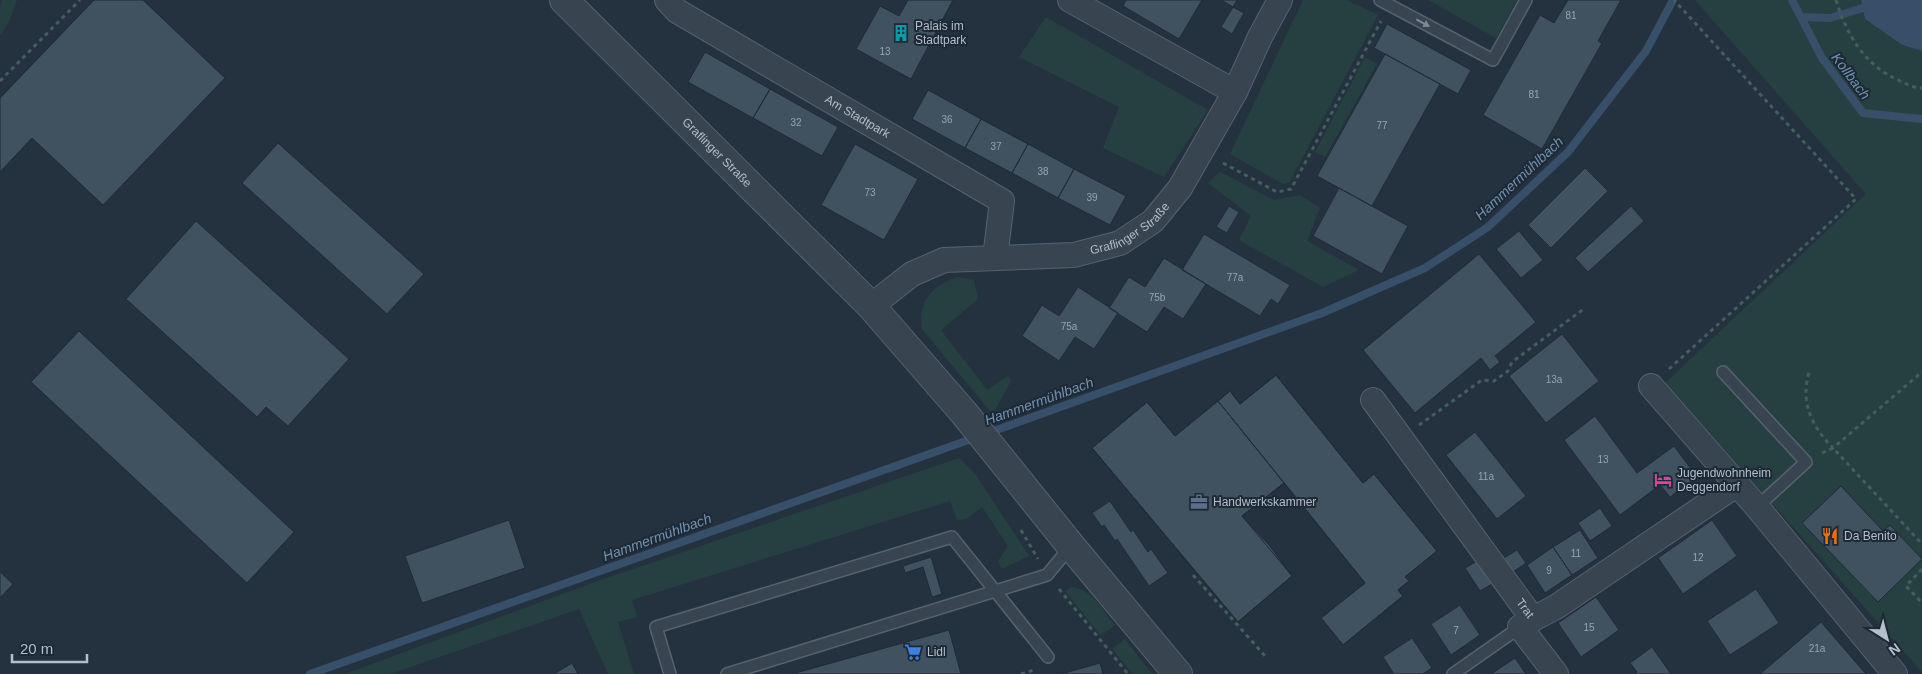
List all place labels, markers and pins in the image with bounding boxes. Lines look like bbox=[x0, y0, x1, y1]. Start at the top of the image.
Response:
place label: Palais im Stadtpark bbox=[915, 19, 967, 47]
building icon: Palais im Stadtpark bbox=[891, 23, 911, 43]
place label: Jugendwohnheim Deggendorf bbox=[1677, 466, 1771, 494]
hotel icon: Jugendwohnheim Deggendorf bbox=[1653, 470, 1673, 490]
office icon: Handwerkskammer bbox=[1189, 492, 1209, 512]
place label: Handwerkskammer bbox=[1213, 495, 1316, 509]
restaurant icon: Da Benito bbox=[1820, 526, 1840, 546]
place label: Da Benito bbox=[1844, 529, 1897, 543]
supermarket icon: Lidl bbox=[903, 642, 923, 662]
place label: Lidl bbox=[927, 645, 946, 659]

